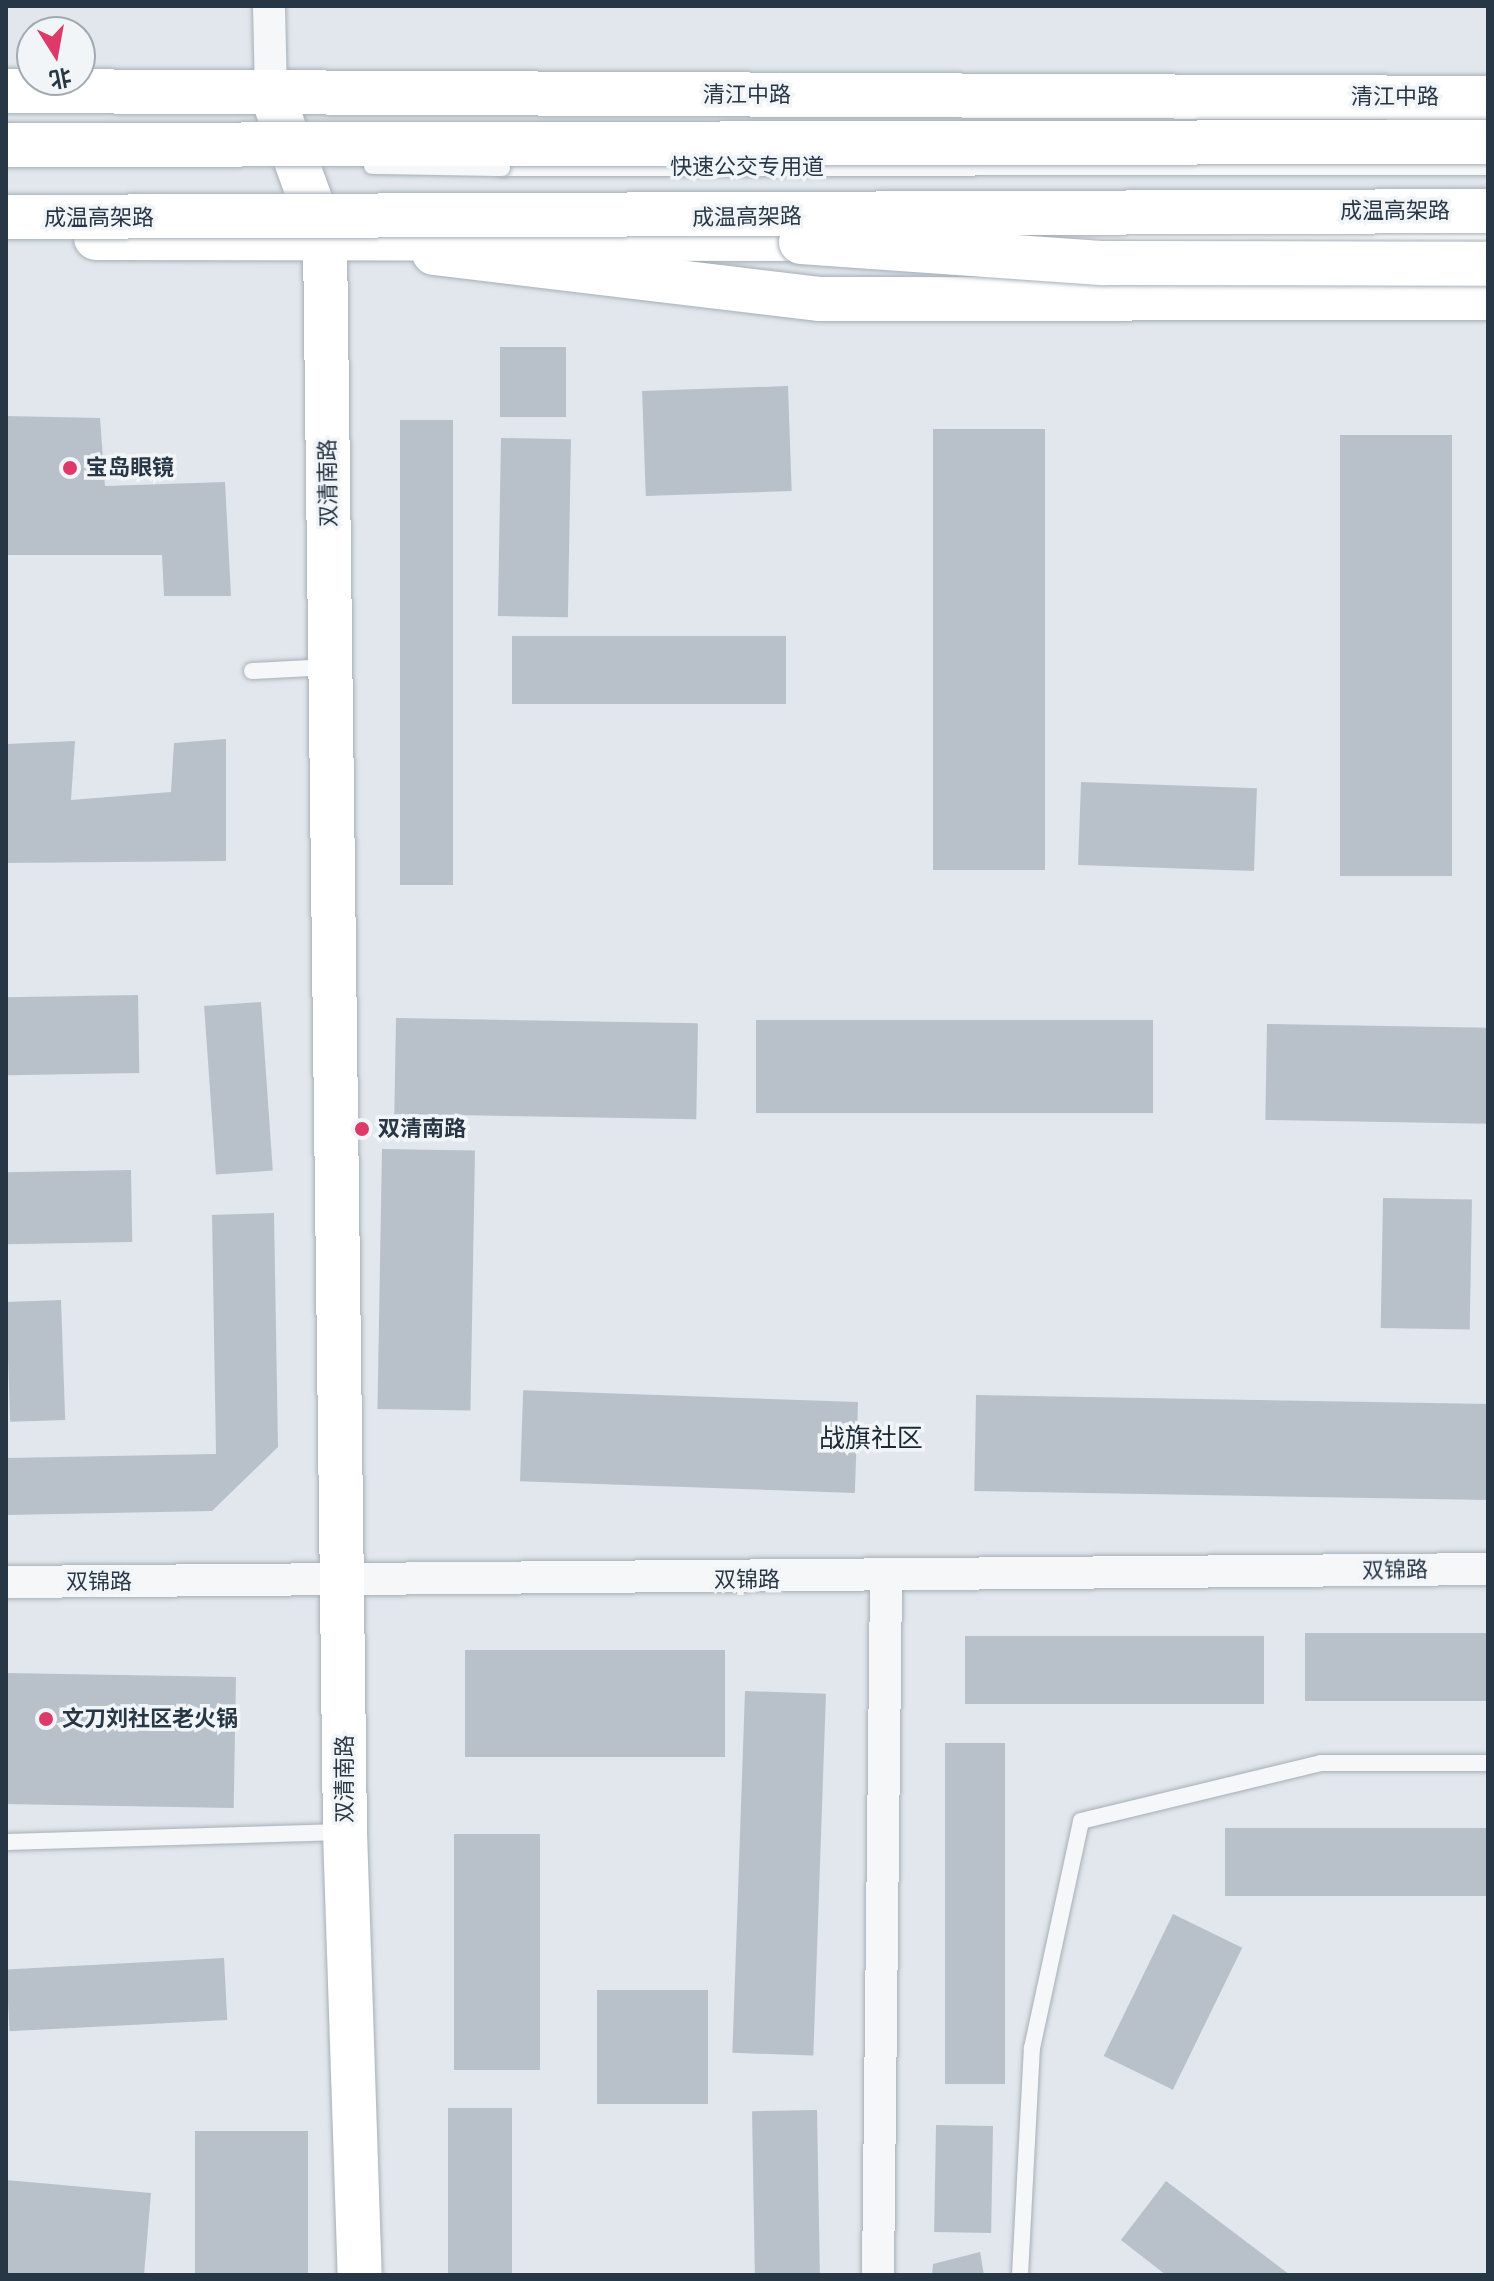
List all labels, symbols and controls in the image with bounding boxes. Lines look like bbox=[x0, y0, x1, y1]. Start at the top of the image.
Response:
north arrow bbox=[16, 16, 96, 96]
text: 北 bbox=[47, 64, 73, 92]
street label: 清江中路 bbox=[703, 82, 791, 108]
street label: 清江中路 bbox=[1351, 84, 1439, 110]
street label: 快速公交专用道 bbox=[670, 154, 824, 180]
street label: 成温高架路 bbox=[1340, 198, 1450, 224]
street label: 成温高架路 bbox=[692, 203, 802, 231]
street label: 成温高架路 bbox=[44, 205, 154, 231]
street label: 双清南路 bbox=[314, 439, 342, 527]
place label: 宝岛眼镜 bbox=[86, 455, 174, 481]
marker: 宝岛眼镜 bbox=[61, 459, 79, 477]
place label: 双清南路 bbox=[378, 1116, 466, 1142]
marker: 双清南路 bbox=[353, 1120, 371, 1138]
district label: 战旗社区 bbox=[819, 1423, 923, 1455]
street label: 双锦路 bbox=[1362, 1556, 1428, 1584]
street label: 双锦路 bbox=[714, 1567, 780, 1593]
street label: 双锦路 bbox=[66, 1569, 132, 1595]
place label: 文刀刘社区老火锅 bbox=[62, 1706, 238, 1732]
marker: 文刀刘社区老火锅 bbox=[37, 1710, 55, 1728]
street label: 双清南路 bbox=[332, 1735, 358, 1823]

